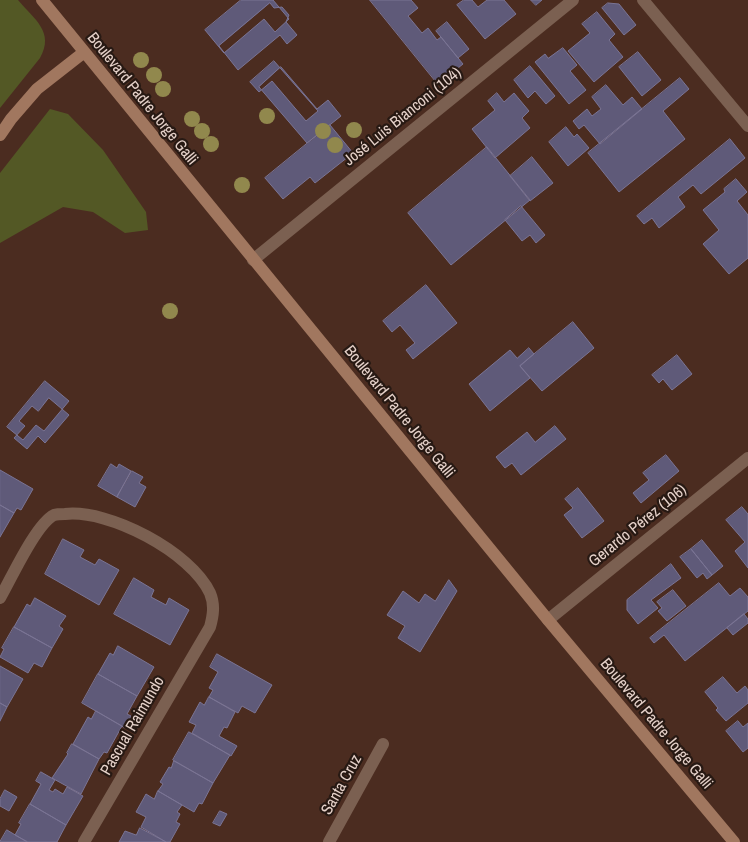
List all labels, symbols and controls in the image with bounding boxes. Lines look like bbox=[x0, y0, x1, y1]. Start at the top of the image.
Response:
street label: Boulevard Padre Jorge Galli bbox=[83, 29, 201, 169]
street label: José Luis Bianconi (104) bbox=[340, 64, 466, 170]
street label: Boulevard Padre Jorge Galli bbox=[340, 342, 458, 482]
street label: Gerardo Pérez (106) bbox=[585, 481, 691, 571]
street label: Boulevard Padre Jorge Galli bbox=[596, 655, 716, 793]
street label: Pascual Raimundo bbox=[97, 673, 169, 779]
street label: Santa Cruz bbox=[318, 752, 366, 818]

